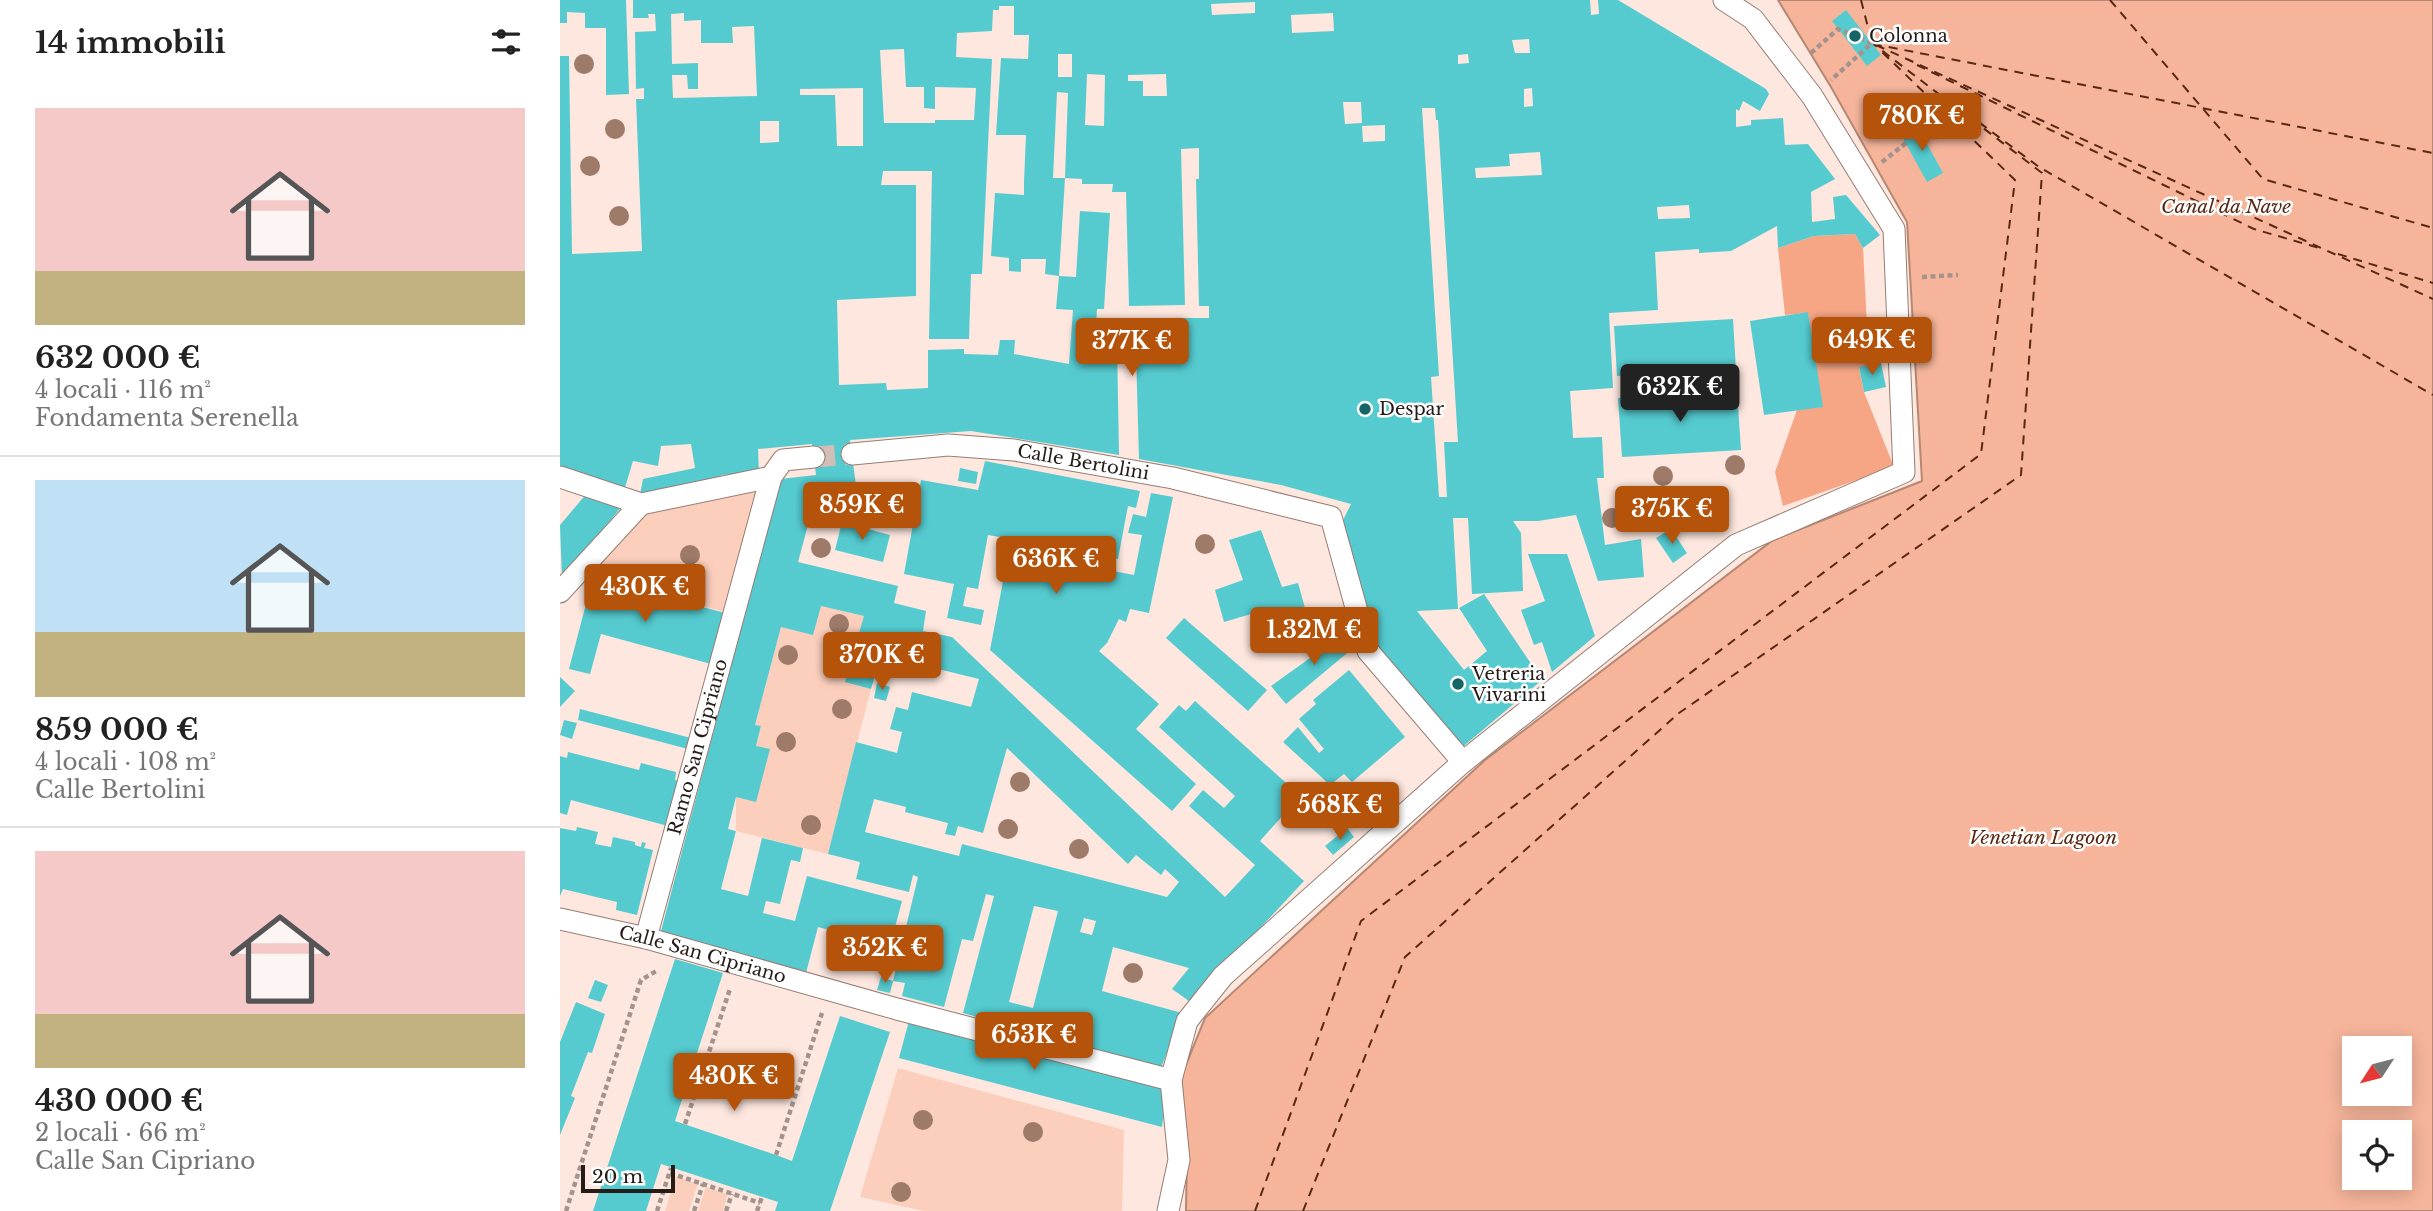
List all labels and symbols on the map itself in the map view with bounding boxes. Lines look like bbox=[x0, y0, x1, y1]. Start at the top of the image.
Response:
place label: Colonna bbox=[1869, 25, 1948, 47]
marker: Colonna bbox=[1847, 28, 1863, 44]
pin: 780K € bbox=[1865, 94, 1979, 153]
water label: Canal da Nave bbox=[2161, 195, 2291, 218]
pin: 377K € bbox=[1075, 318, 1189, 378]
pin: 649K € bbox=[1815, 318, 1929, 377]
pin: 632K € bbox=[1623, 364, 1737, 424]
place label: Despar bbox=[1379, 398, 1445, 420]
marker: Despar bbox=[1357, 401, 1373, 417]
street label: Calle Bertolini bbox=[1016, 440, 1151, 485]
pin: 859K € bbox=[805, 482, 919, 542]
pin: 375K € bbox=[1615, 486, 1729, 546]
pin: 636K € bbox=[999, 536, 1113, 596]
pin: 430K € bbox=[588, 564, 702, 624]
pin: 1.32M € bbox=[1249, 608, 1379, 667]
pin: 370K € bbox=[825, 632, 939, 692]
street label: Ramo San Cipriano bbox=[663, 657, 732, 837]
place label: Vetreria Vivarini bbox=[1471, 663, 1546, 706]
marker: Vetreria Vivarini bbox=[1450, 676, 1466, 692]
pin: 568K € bbox=[1283, 782, 1397, 842]
water label: Venetian Lagoon bbox=[1969, 826, 2117, 849]
street label: Calle San Cipriano bbox=[617, 921, 789, 988]
pin: 352K € bbox=[828, 926, 942, 985]
pin: 653K € bbox=[977, 1012, 1091, 1072]
north arrow bbox=[2342, 1036, 2412, 1106]
pin: 430K € bbox=[677, 1054, 791, 1113]
scale bar bbox=[581, 1162, 676, 1194]

